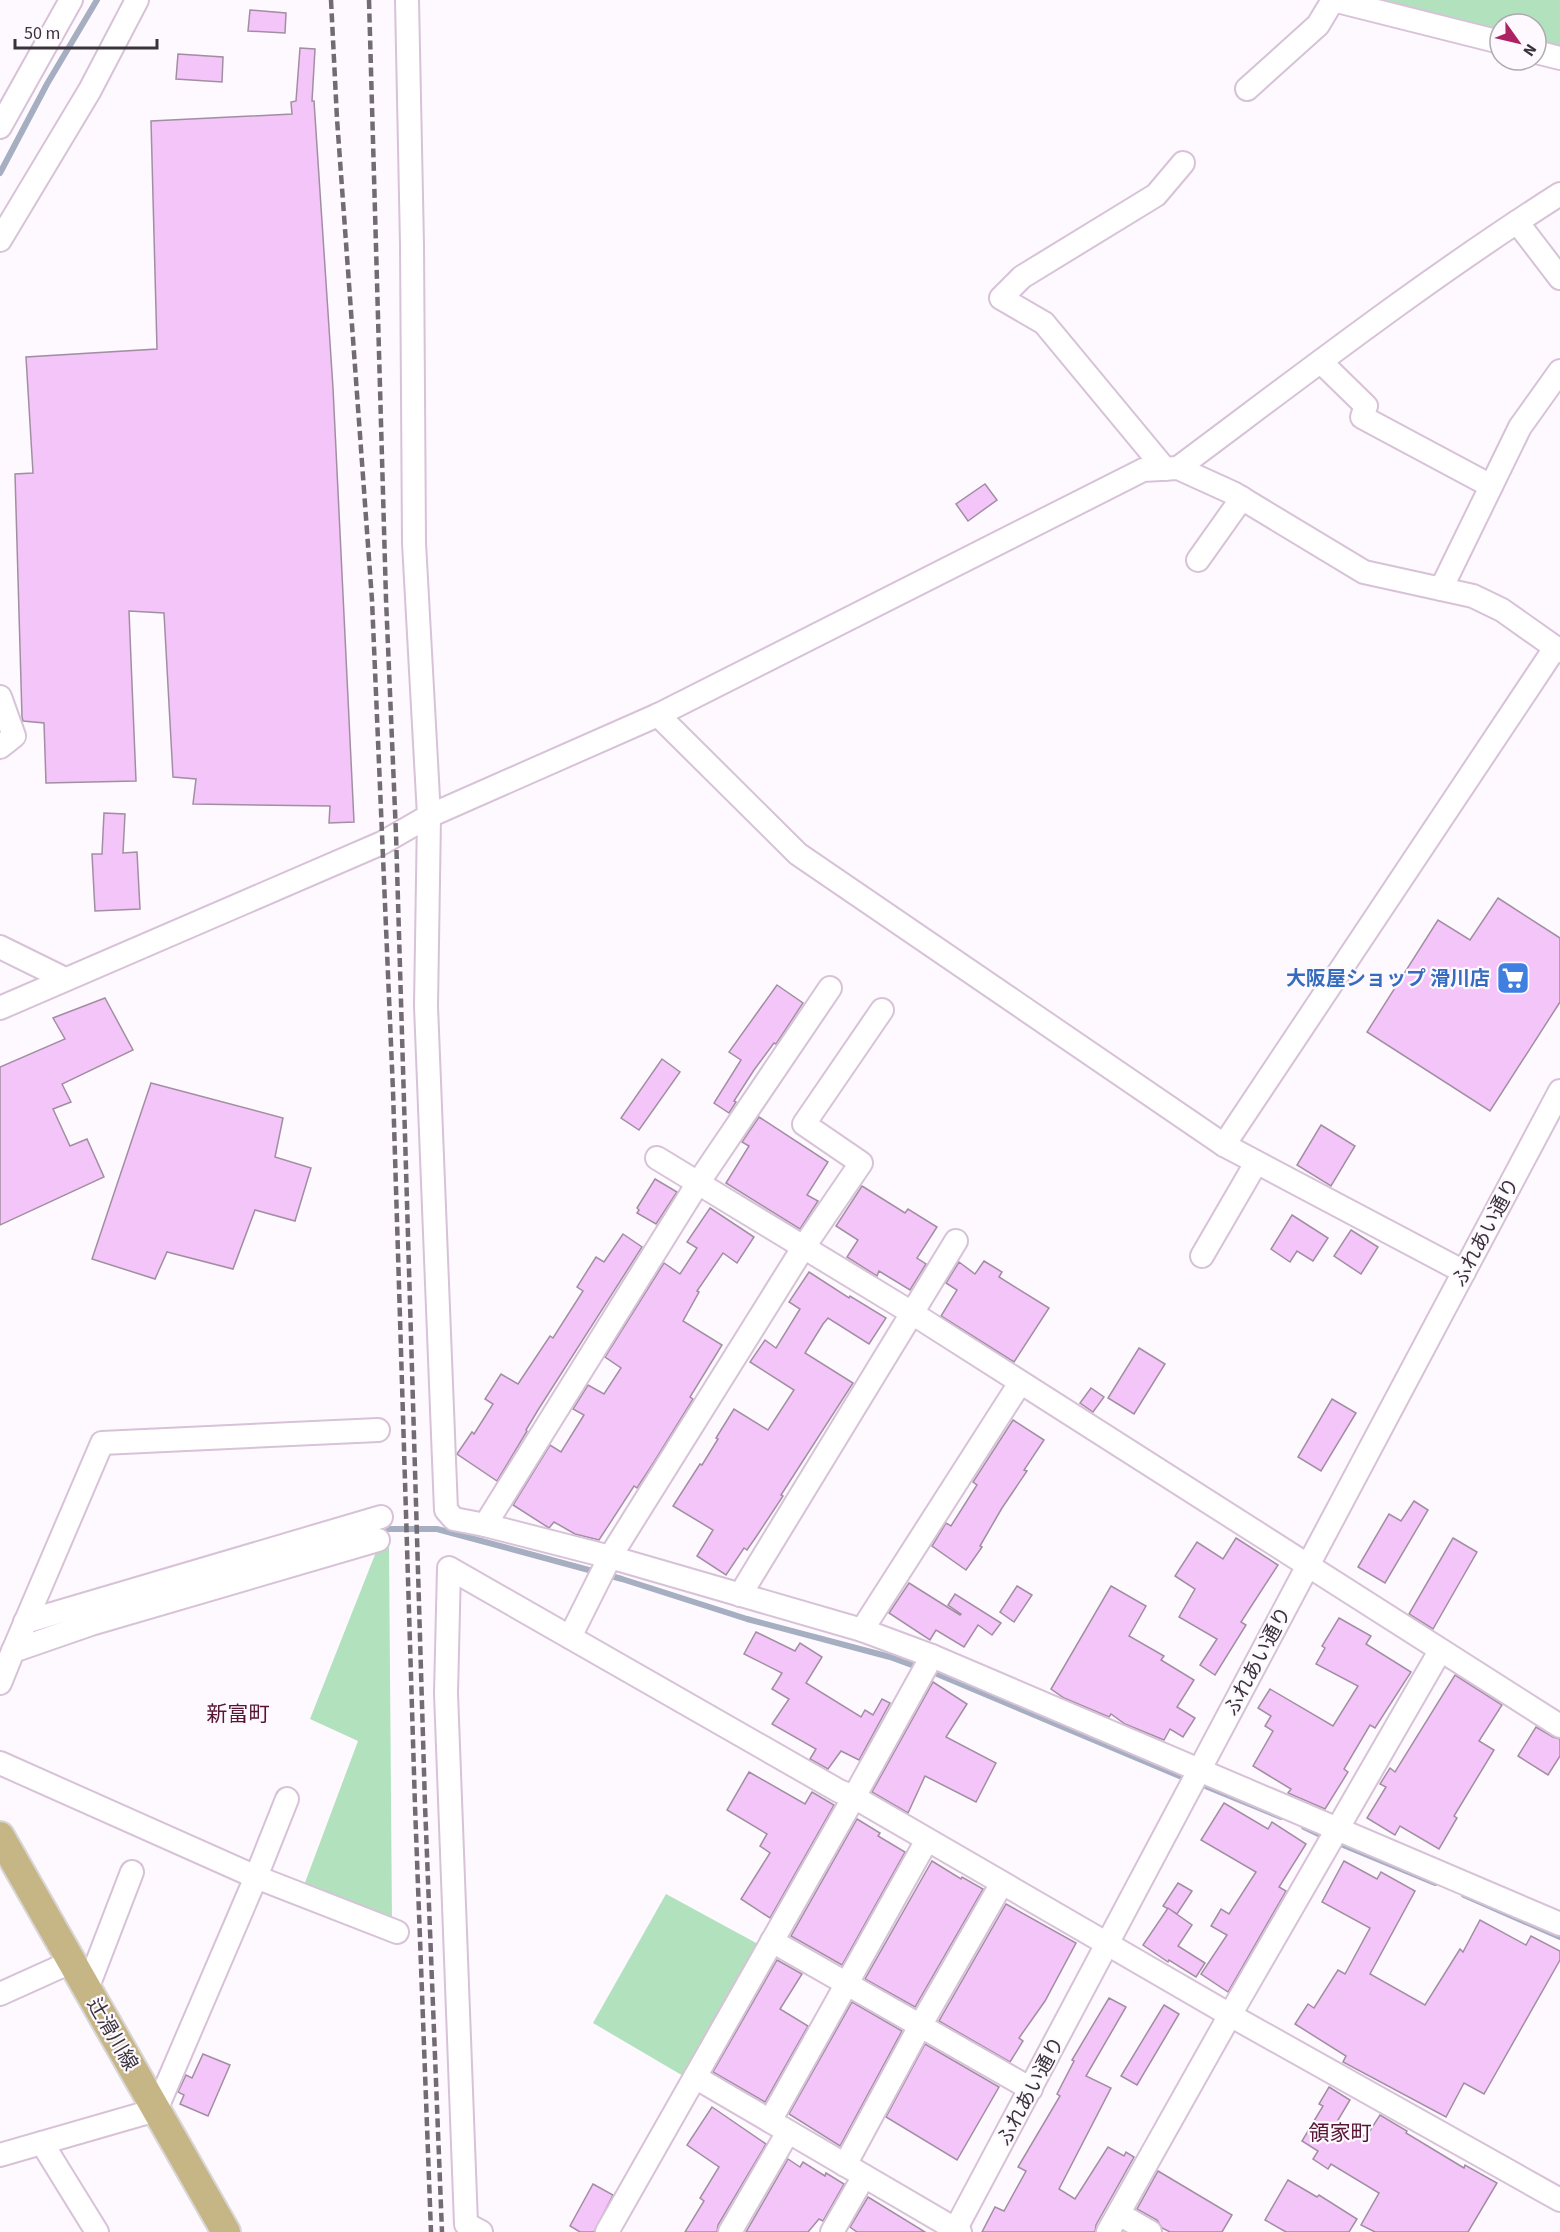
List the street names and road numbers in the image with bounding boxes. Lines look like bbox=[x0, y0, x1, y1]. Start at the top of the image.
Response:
street label: ふれあい通り bbox=[1445, 1173, 1526, 1292]
street label: ふれあい通り bbox=[1217, 1602, 1298, 1721]
street label: 辻滑川線 bbox=[80, 1993, 144, 2076]
street label: ふれあい通り bbox=[990, 2032, 1071, 2151]

